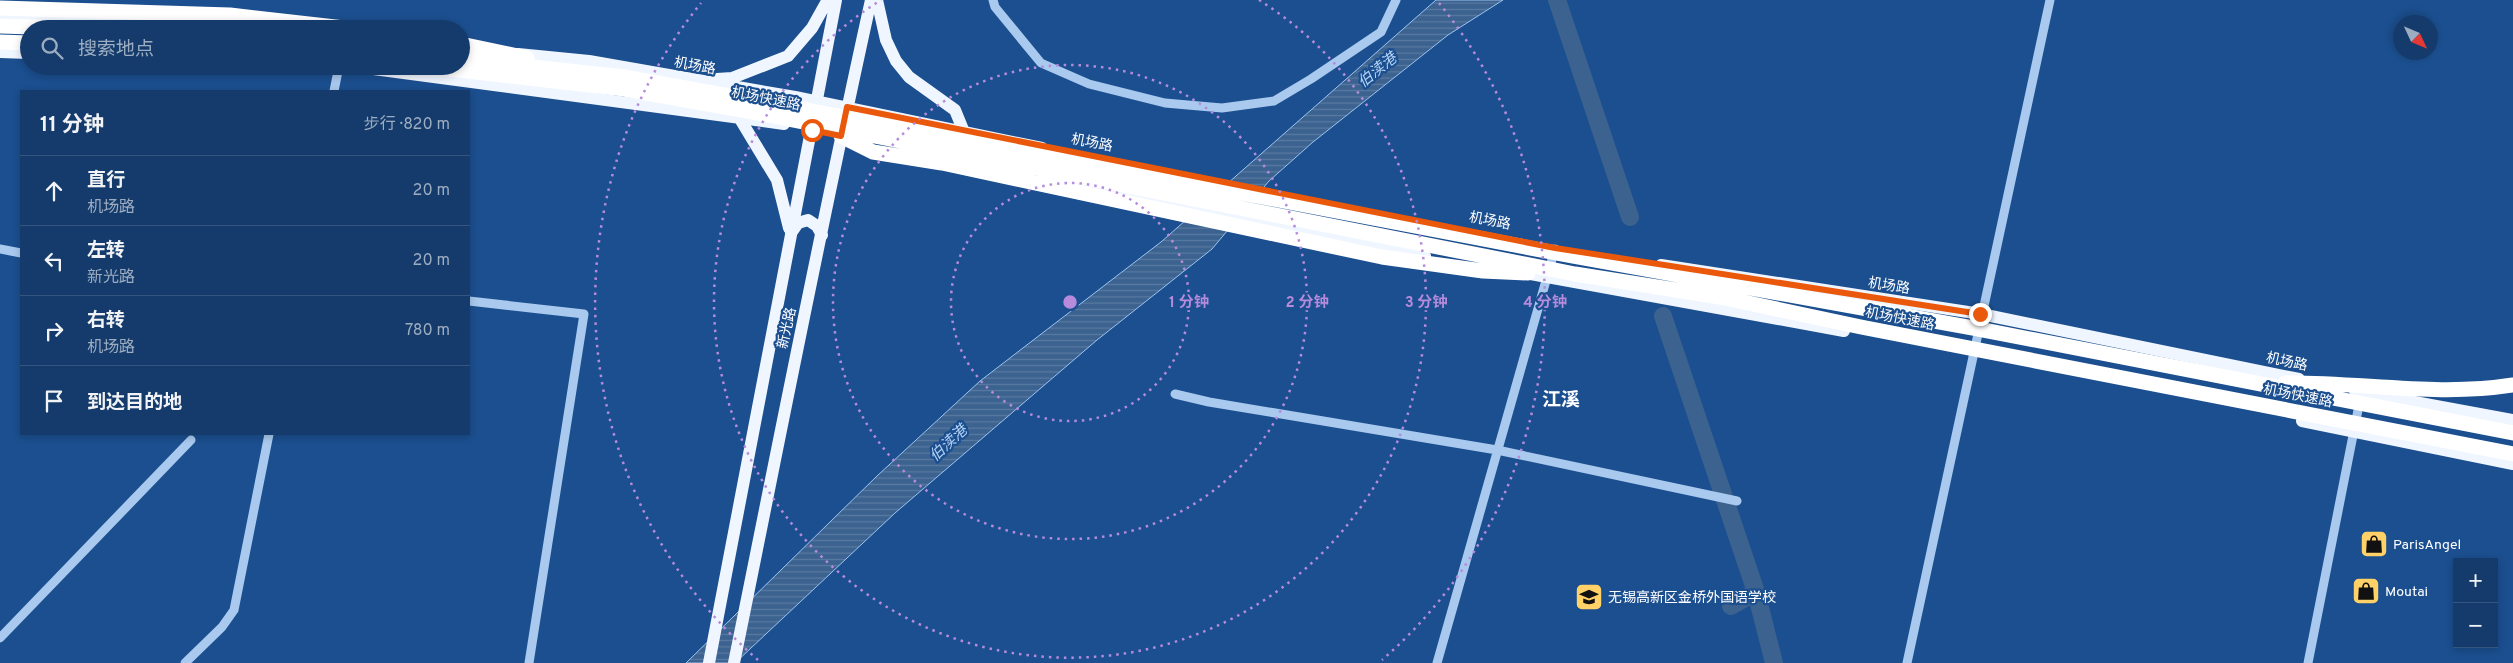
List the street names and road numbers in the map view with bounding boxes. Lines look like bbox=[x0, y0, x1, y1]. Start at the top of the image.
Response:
street label: 机场路 bbox=[673, 54, 717, 78]
street label: 机场快速路 bbox=[730, 84, 802, 114]
street label: 机场路 bbox=[1069, 131, 1114, 156]
street label: 机场路 bbox=[1467, 209, 1512, 234]
street label: 机场路 bbox=[1867, 275, 1911, 298]
street label: 机场快速路 bbox=[1864, 304, 1936, 334]
street label: 新光路 bbox=[774, 306, 800, 351]
street label: 机场路 bbox=[2264, 350, 2309, 375]
street label: 机场快速路 bbox=[2262, 381, 2334, 411]

